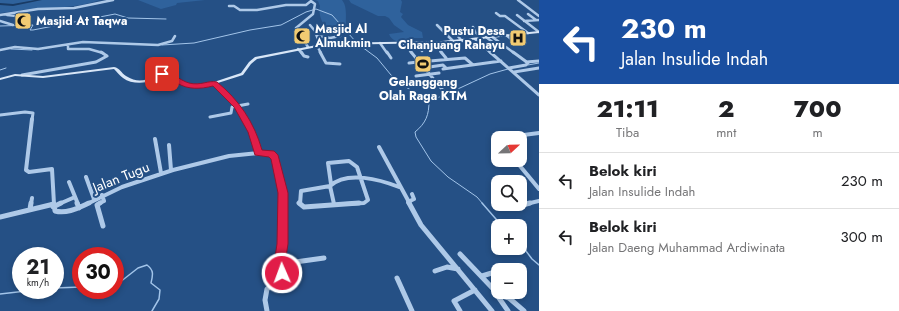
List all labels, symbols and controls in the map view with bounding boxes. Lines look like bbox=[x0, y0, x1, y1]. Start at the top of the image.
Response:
text: 230 m bbox=[621, 8, 707, 49]
mosque icon: Masjid At Taqwa bbox=[13, 11, 33, 31]
place label: Masjid At Taqwa bbox=[36, 12, 127, 30]
icon: left bbox=[555, 16, 607, 68]
place label: Masjid Al Almukmin bbox=[314, 20, 371, 52]
place label: Pustu Desa Cihanjuang Rahayu bbox=[398, 22, 505, 54]
mosque icon: Masjid Al Almukmin bbox=[292, 26, 312, 46]
hospital icon: Pustu Desa Cihanjuang Rahayu bbox=[508, 28, 528, 48]
text: Jalan Insulide Indah bbox=[621, 46, 768, 72]
sports icon: Gelanggang Olah Raga KTM bbox=[413, 54, 433, 74]
pin bbox=[145, 57, 179, 91]
icon: arrive bbox=[151, 63, 173, 85]
place label: Gelanggang Olah Raga KTM bbox=[379, 73, 467, 105]
text: 21:11 bbox=[596, 91, 659, 126]
text: 2 bbox=[718, 91, 734, 126]
text: 700 bbox=[794, 91, 841, 126]
text: Tiba bbox=[616, 123, 639, 142]
text: mnt bbox=[716, 123, 736, 142]
text: m bbox=[813, 123, 823, 142]
north arrow bbox=[491, 131, 527, 167]
map controls bbox=[491, 131, 527, 299]
street label: Jalan Tugu bbox=[88, 157, 152, 198]
text: Belok kiri bbox=[589, 160, 657, 182]
icon: left bbox=[555, 170, 577, 192]
text: 230 m bbox=[841, 170, 883, 192]
button: search bbox=[491, 175, 527, 211]
text: Jalan Insulide Indah bbox=[589, 182, 695, 201]
text: Belok kiri bbox=[589, 216, 657, 238]
button: + bbox=[491, 219, 527, 255]
icon: left bbox=[555, 226, 577, 248]
text: 300 m bbox=[841, 226, 883, 248]
text: Jalan Daeng Muhammad Ardiwinata bbox=[589, 238, 785, 257]
speed limit sign: 30 bbox=[72, 247, 124, 299]
position arrow bbox=[261, 252, 303, 294]
text: 21 bbox=[26, 253, 50, 282]
button: − bbox=[491, 263, 527, 299]
text: km/h bbox=[27, 275, 49, 290]

